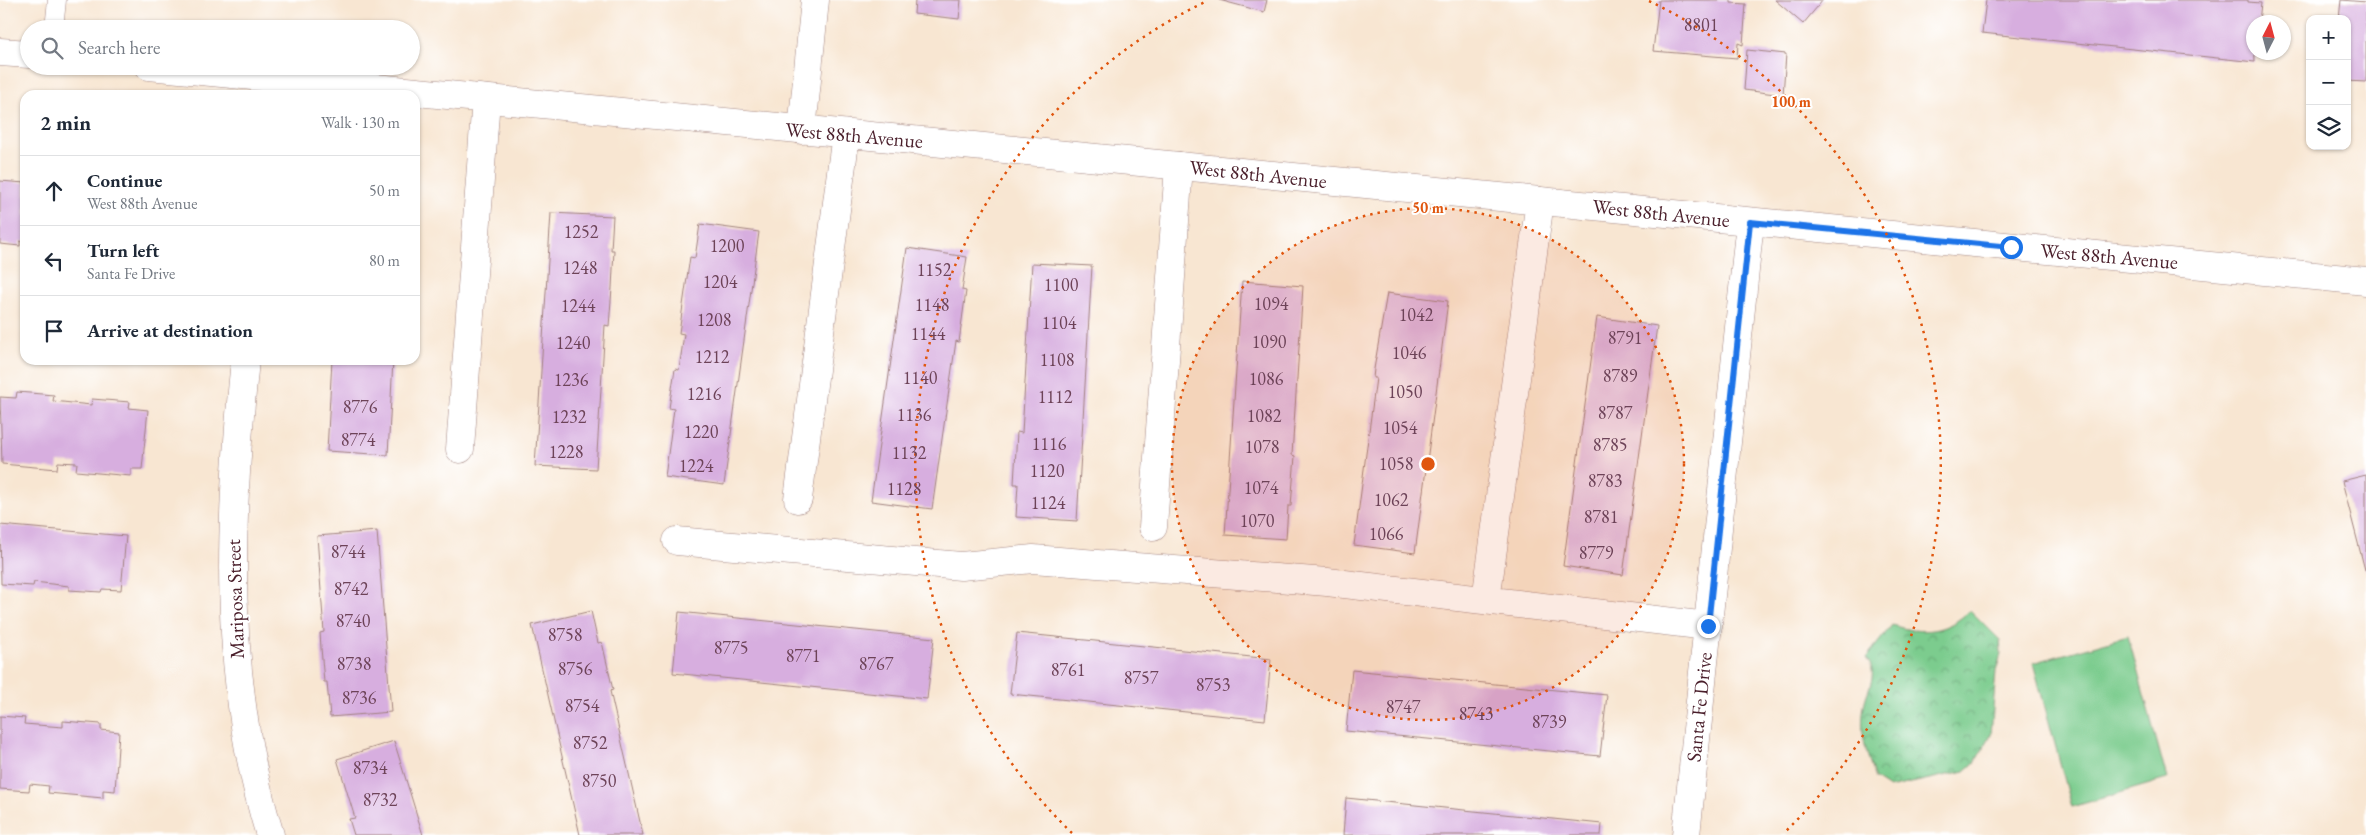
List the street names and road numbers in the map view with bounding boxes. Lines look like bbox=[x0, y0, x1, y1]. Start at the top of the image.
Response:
street label: West 88th Avenue bbox=[784, 116, 924, 154]
street label: West 88th Avenue bbox=[1188, 154, 1328, 194]
street label: West 88th Avenue bbox=[1591, 193, 1731, 233]
street label: West 88th Avenue bbox=[2039, 237, 2179, 275]
street label: Mariposa Street bbox=[220, 538, 250, 659]
street label: Santa Fe Drive bbox=[1680, 651, 1718, 763]

